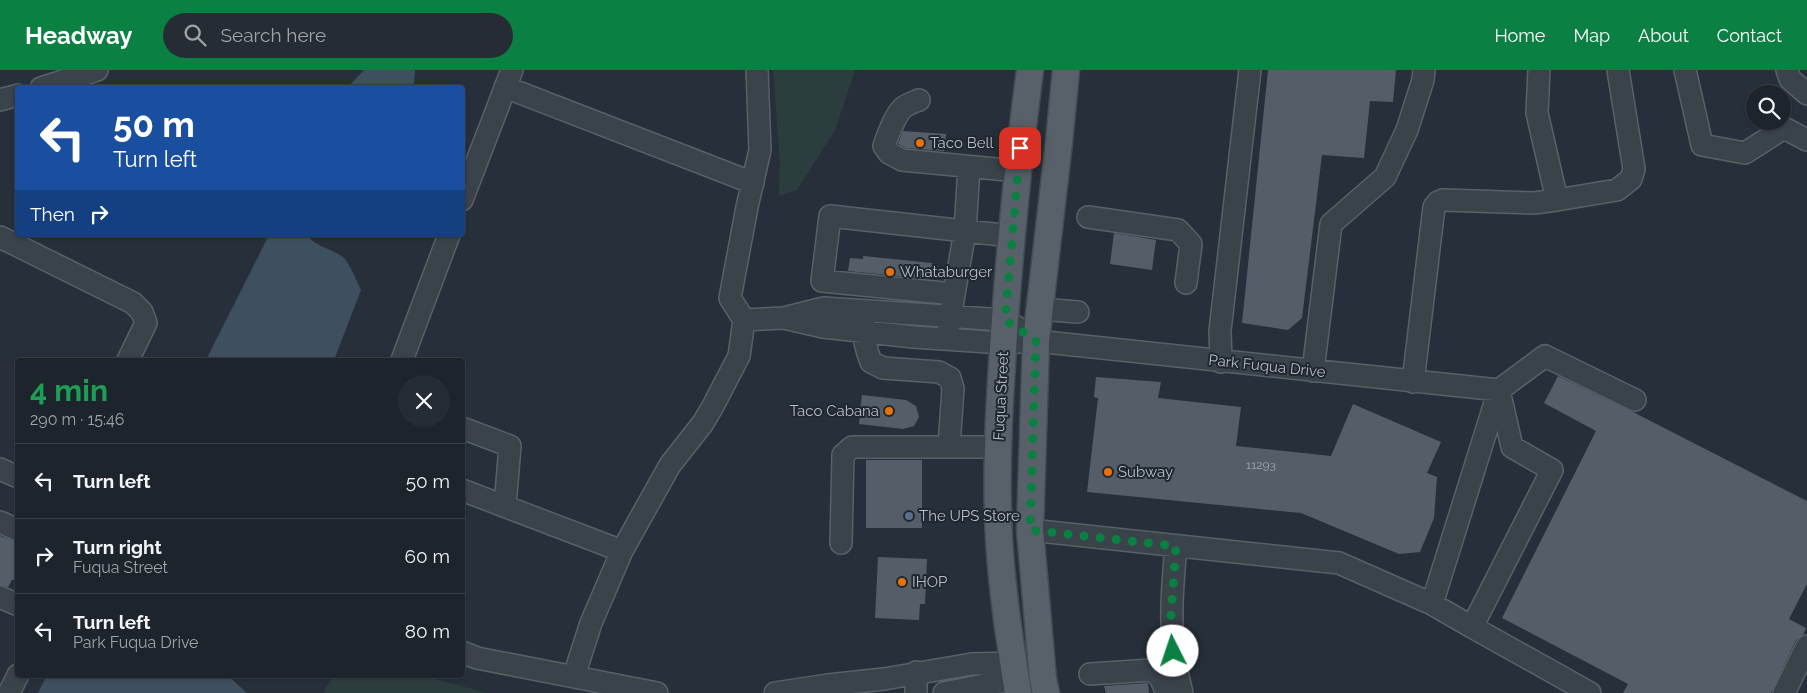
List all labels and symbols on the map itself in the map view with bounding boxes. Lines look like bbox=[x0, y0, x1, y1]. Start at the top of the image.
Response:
pin bbox=[999, 127, 1041, 169]
place label: Taco Bell bbox=[930, 134, 995, 152]
marker: Taco Bell bbox=[914, 137, 926, 149]
place label: Whataburger bbox=[900, 263, 993, 281]
marker: Whataburger bbox=[884, 266, 896, 278]
street label: Fuqua Street bbox=[990, 351, 1012, 441]
street label: Park Fuqua Drive bbox=[1208, 351, 1327, 381]
place label: Taco Cabana bbox=[790, 402, 879, 420]
marker: Taco Cabana bbox=[883, 405, 895, 417]
house number: 11293 bbox=[1246, 458, 1276, 472]
place label: Subway bbox=[1118, 463, 1173, 481]
marker: Subway bbox=[1102, 466, 1114, 478]
place label: The UPS Store bbox=[919, 507, 1020, 525]
marker: The UPS Store bbox=[903, 510, 915, 522]
place label: IHOP bbox=[912, 573, 947, 591]
marker: IHOP bbox=[896, 576, 908, 588]
position arrow bbox=[1146, 624, 1198, 676]

